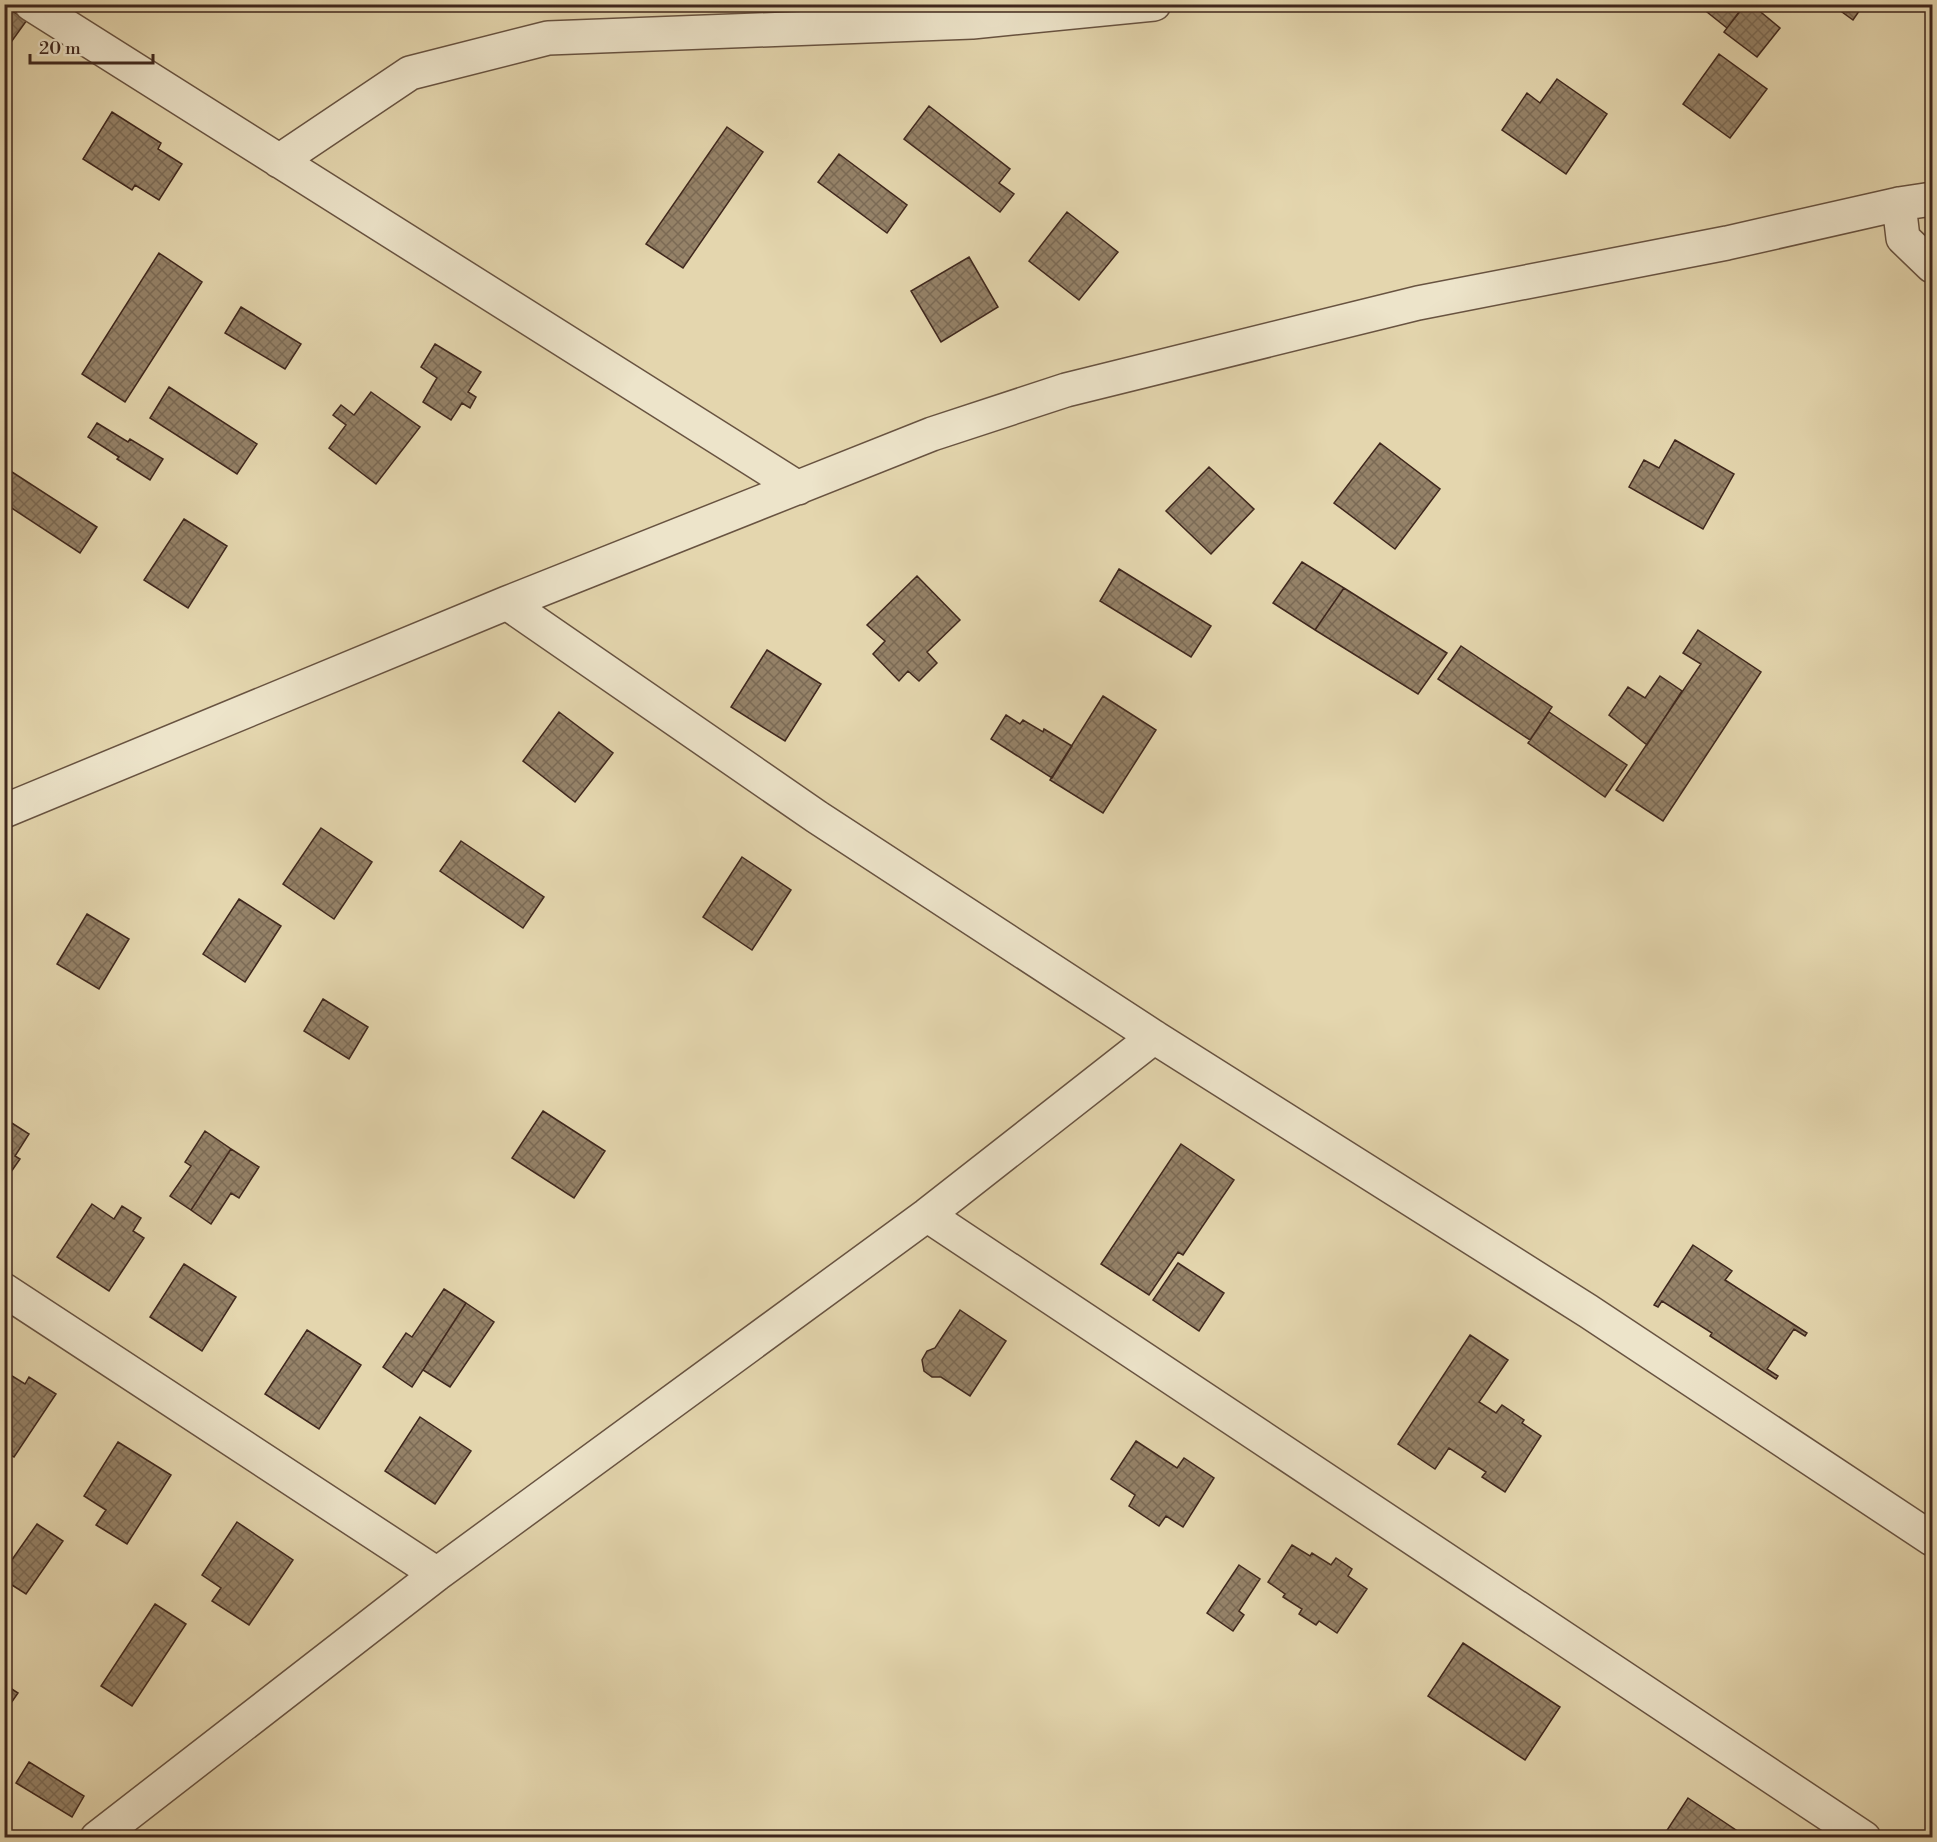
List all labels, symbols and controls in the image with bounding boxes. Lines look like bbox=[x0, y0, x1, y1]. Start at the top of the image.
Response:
scale bar bbox=[30, 27, 153, 65]
text: 20 m bbox=[39, 37, 81, 60]

